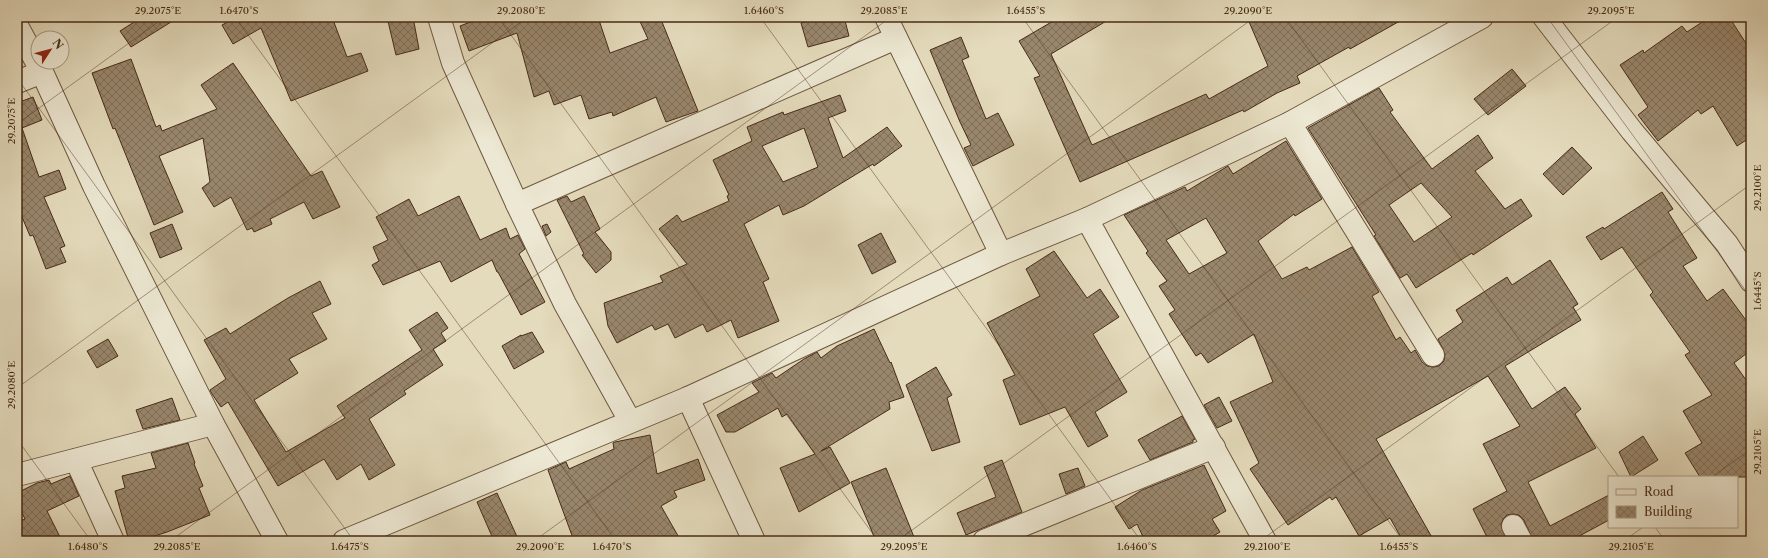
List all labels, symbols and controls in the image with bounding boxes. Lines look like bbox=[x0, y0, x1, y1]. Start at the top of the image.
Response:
text: 29.2075°E bbox=[135, 4, 181, 17]
text: 1.6470°S bbox=[219, 4, 259, 17]
text: 29.2080°E bbox=[497, 4, 545, 17]
text: 1.6460°S bbox=[744, 4, 784, 17]
text: 29.2085°E bbox=[860, 4, 908, 17]
text: 1.6455°S bbox=[1007, 4, 1045, 17]
text: 29.2090°E bbox=[1224, 4, 1272, 17]
text: 29.2095°E bbox=[1587, 4, 1635, 17]
north arrow bbox=[30, 30, 70, 70]
text: N bbox=[50, 36, 67, 52]
text: 29.2075°E bbox=[5, 98, 18, 144]
text: 29.2100°E bbox=[1751, 165, 1764, 211]
text: 1.6445°S bbox=[1751, 271, 1764, 311]
text: 29.2080°E bbox=[5, 361, 18, 409]
text: 29.2105°E bbox=[1751, 429, 1764, 475]
legend bbox=[1608, 476, 1738, 528]
text: Road bbox=[1644, 484, 1674, 499]
text: Building bbox=[1644, 504, 1692, 519]
text: 1.6480°S bbox=[68, 540, 108, 553]
text: 29.2085°E bbox=[153, 540, 201, 553]
text: 1.6475°S bbox=[331, 540, 369, 553]
text: 29.2090°E bbox=[516, 540, 564, 553]
text: 1.6470°S bbox=[592, 540, 632, 553]
text: 29.2095°E bbox=[880, 540, 928, 553]
text: 1.6460°S bbox=[1117, 540, 1157, 553]
text: 29.2100°E bbox=[1244, 540, 1290, 553]
text: 1.6455°S bbox=[1380, 540, 1418, 553]
text: 29.2105°E bbox=[1608, 540, 1654, 553]

